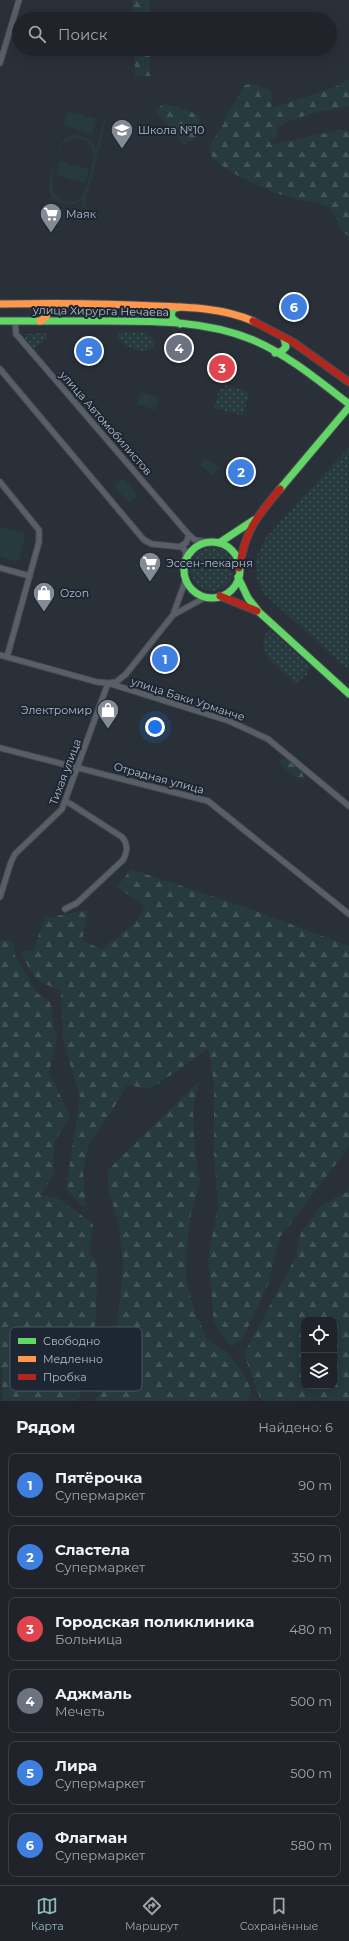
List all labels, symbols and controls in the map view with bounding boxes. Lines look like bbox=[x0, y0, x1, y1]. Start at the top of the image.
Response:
search box bbox=[12, 12, 337, 56]
icon: search bbox=[26, 23, 48, 45]
text: Поиск bbox=[58, 25, 107, 44]
school or university icon: Школа №10 bbox=[109, 117, 135, 150]
place label: Школа №10 bbox=[138, 123, 204, 137]
supermarket icon: Маяк bbox=[38, 201, 64, 234]
place label: Маяк bbox=[66, 207, 97, 221]
pin: 6 bbox=[281, 292, 307, 322]
street label: улица Хирурга Нечаева bbox=[32, 303, 169, 319]
pin: 4 bbox=[166, 333, 192, 363]
pin: 5 bbox=[76, 336, 102, 366]
pin: 3 bbox=[209, 353, 235, 383]
street label: улица Автомобилистов bbox=[56, 367, 155, 478]
pin: 2 bbox=[228, 457, 254, 487]
supermarket icon: Эссен-пекарня bbox=[137, 550, 163, 583]
place label: Эссен-пекарня bbox=[166, 556, 253, 570]
shop icon: Ozon bbox=[31, 580, 57, 613]
place label: Ozon bbox=[60, 586, 89, 600]
pin: 1 bbox=[152, 644, 178, 674]
street label: улица Баки Урманче bbox=[128, 674, 247, 724]
shop icon: Электромир bbox=[95, 697, 121, 730]
place label: Электромир bbox=[21, 703, 92, 717]
your location bbox=[145, 717, 165, 737]
street label: Тихая улица bbox=[46, 737, 84, 807]
street label: Отрадная улица bbox=[112, 759, 206, 797]
map controls bbox=[301, 1317, 337, 1389]
button: locate bbox=[301, 1317, 337, 1353]
legend bbox=[10, 1327, 142, 1391]
text: Свободно bbox=[43, 1334, 100, 1348]
text: Медленно bbox=[43, 1352, 103, 1366]
button: layers bbox=[301, 1353, 337, 1389]
text: Пробка bbox=[43, 1370, 87, 1384]
text: Рядом bbox=[16, 1417, 75, 1437]
text: Найдено: 6 bbox=[258, 1419, 333, 1435]
text: Пятёрочка bbox=[55, 1468, 142, 1487]
text: 1 bbox=[27, 1477, 33, 1493]
text: 90 m bbox=[298, 1477, 332, 1493]
text: Супермаркет bbox=[55, 1487, 145, 1503]
text: Сластела bbox=[55, 1540, 130, 1559]
text: 2 bbox=[26, 1549, 34, 1565]
text: 350 m bbox=[292, 1549, 332, 1565]
text: Супермаркет bbox=[55, 1559, 145, 1575]
text: Городская поликлиника bbox=[55, 1612, 254, 1631]
text: 3 bbox=[26, 1621, 34, 1637]
text: 480 m bbox=[289, 1621, 332, 1637]
text: Больница bbox=[55, 1631, 122, 1647]
text: Аджмаль bbox=[55, 1684, 132, 1703]
text: 4 bbox=[26, 1693, 34, 1709]
text: 500 m bbox=[290, 1693, 332, 1709]
text: Мечеть bbox=[55, 1703, 105, 1719]
text: Лира bbox=[55, 1756, 97, 1775]
text: 5 bbox=[26, 1765, 34, 1781]
text: 500 m bbox=[290, 1765, 332, 1781]
text: Супермаркет bbox=[55, 1775, 145, 1791]
text: Флагман bbox=[55, 1828, 127, 1847]
text: 6 bbox=[26, 1837, 34, 1853]
text: 580 m bbox=[291, 1837, 332, 1853]
text: Супермаркет bbox=[55, 1847, 145, 1863]
tab: Карта bbox=[31, 1895, 64, 1933]
tab: Маршрут bbox=[125, 1895, 178, 1933]
tab: Сохранённые bbox=[240, 1895, 318, 1933]

